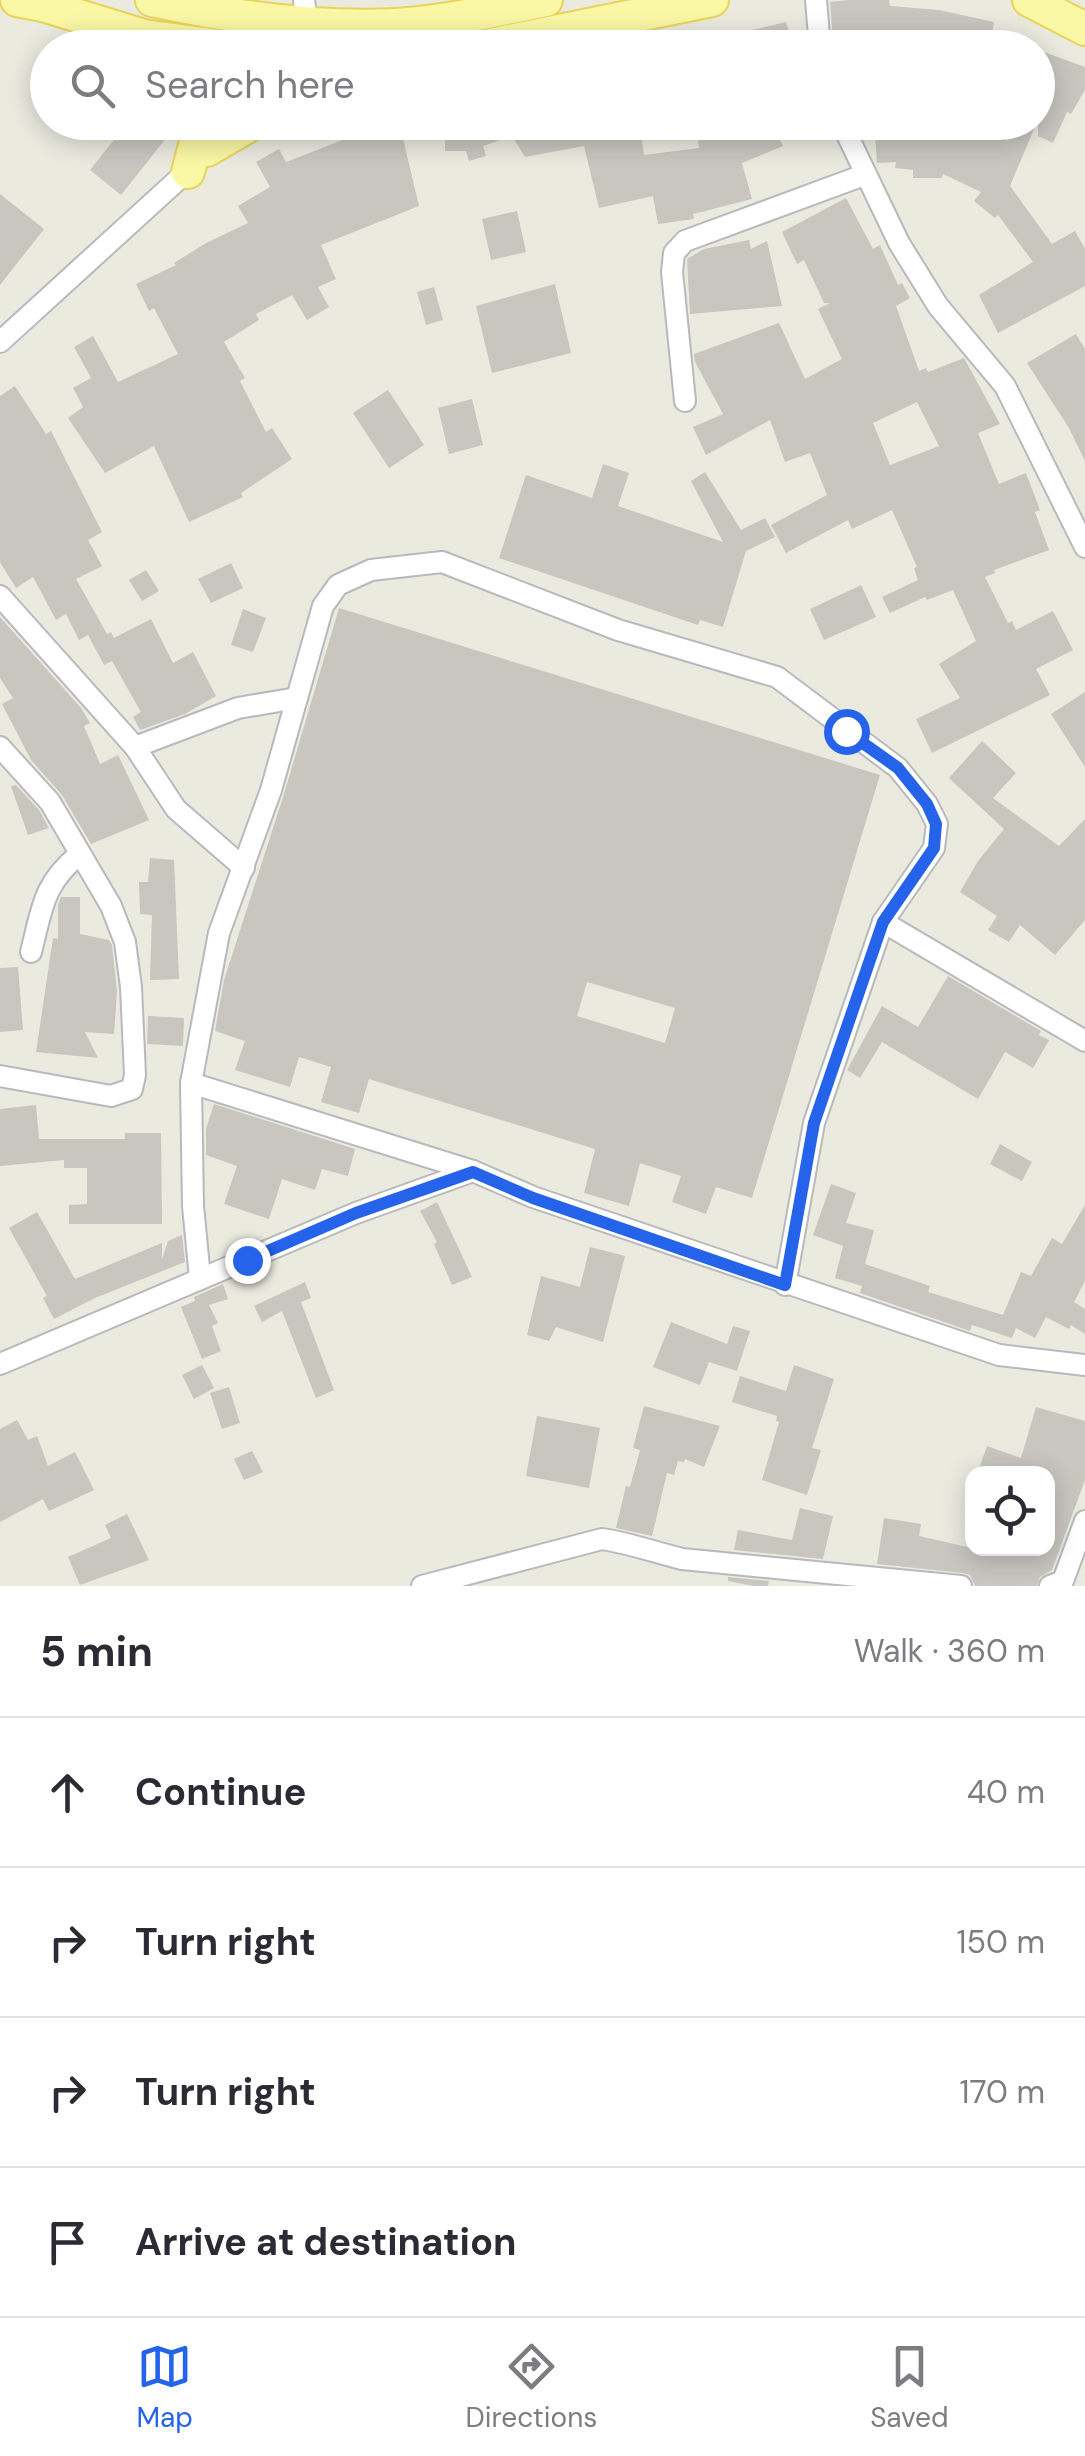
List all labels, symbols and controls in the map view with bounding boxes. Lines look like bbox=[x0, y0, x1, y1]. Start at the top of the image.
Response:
search box bbox=[30, 30, 1055, 140]
icon: search bbox=[65, 58, 120, 113]
text: Search here bbox=[145, 60, 355, 110]
route start bbox=[824, 709, 870, 755]
route end bbox=[225, 1238, 271, 1284]
map controls bbox=[965, 1466, 1055, 1556]
button: locate bbox=[965, 1466, 1055, 1556]
text: 5 min bbox=[40, 1624, 153, 1679]
text: Walk · 360 m bbox=[854, 1630, 1045, 1672]
icon: ahead bbox=[40, 1765, 95, 1820]
text: Continue bbox=[135, 1767, 306, 1817]
text: 40 m bbox=[967, 1771, 1045, 1813]
icon: right bbox=[40, 1915, 95, 1970]
text: Turn right bbox=[135, 1917, 316, 1967]
text: 150 m bbox=[957, 1921, 1045, 1963]
icon: right bbox=[40, 2065, 95, 2120]
text: Turn right bbox=[135, 2067, 316, 2117]
text: 170 m bbox=[959, 2071, 1045, 2113]
icon: arrive bbox=[40, 2215, 95, 2270]
text: Arrive at destination bbox=[135, 2217, 517, 2267]
tab: Map bbox=[136, 2339, 193, 2436]
tab: Directions bbox=[466, 2339, 597, 2436]
tab: Saved bbox=[870, 2339, 949, 2436]

